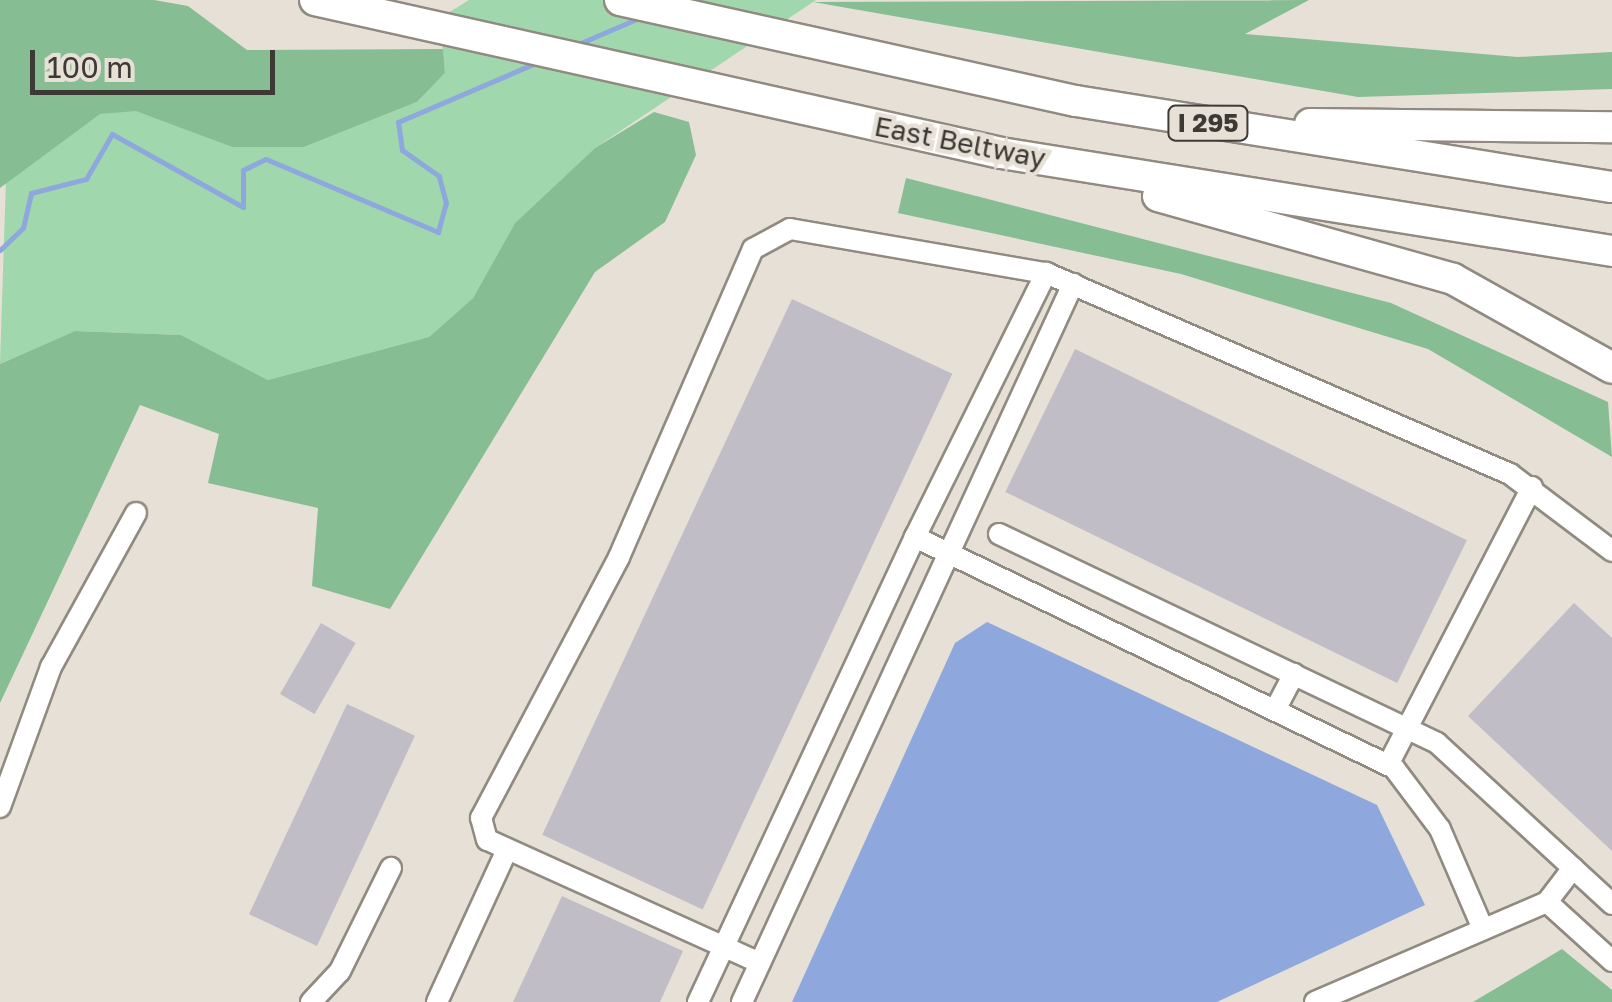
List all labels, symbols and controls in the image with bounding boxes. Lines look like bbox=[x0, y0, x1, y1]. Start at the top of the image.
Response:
scale bar bbox=[35, 30, 280, 92]
text: 100 m bbox=[47, 49, 133, 85]
road number: I 295 bbox=[1166, 103, 1250, 143]
street label: East Beltway bbox=[872, 109, 1048, 175]

